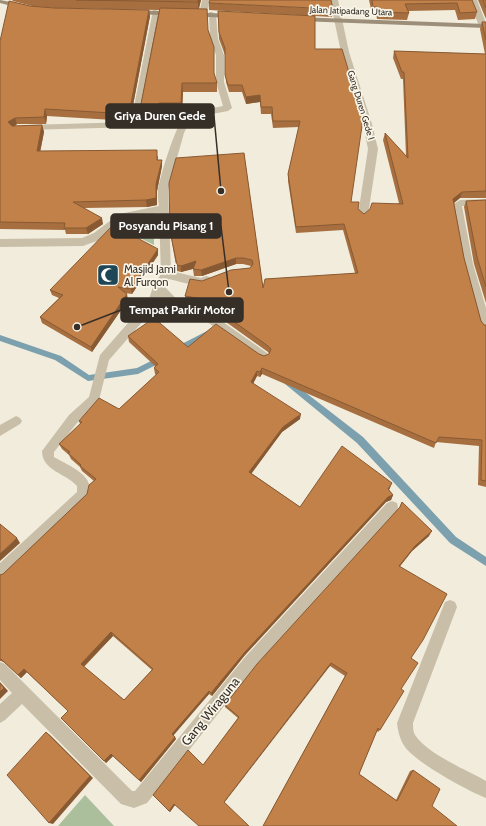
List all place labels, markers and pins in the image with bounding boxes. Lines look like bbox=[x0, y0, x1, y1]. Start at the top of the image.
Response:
callout: Griya Duren Gede bbox=[106, 104, 214, 128]
callout: Posyandu Pisang 1 bbox=[111, 214, 221, 238]
mosque icon: Masjid Jami Al Furqon bbox=[95, 262, 121, 288]
place label: Masjid Jami Al Furqon bbox=[124, 262, 176, 289]
callout: Tempat Parkir Motor bbox=[121, 298, 243, 322]

